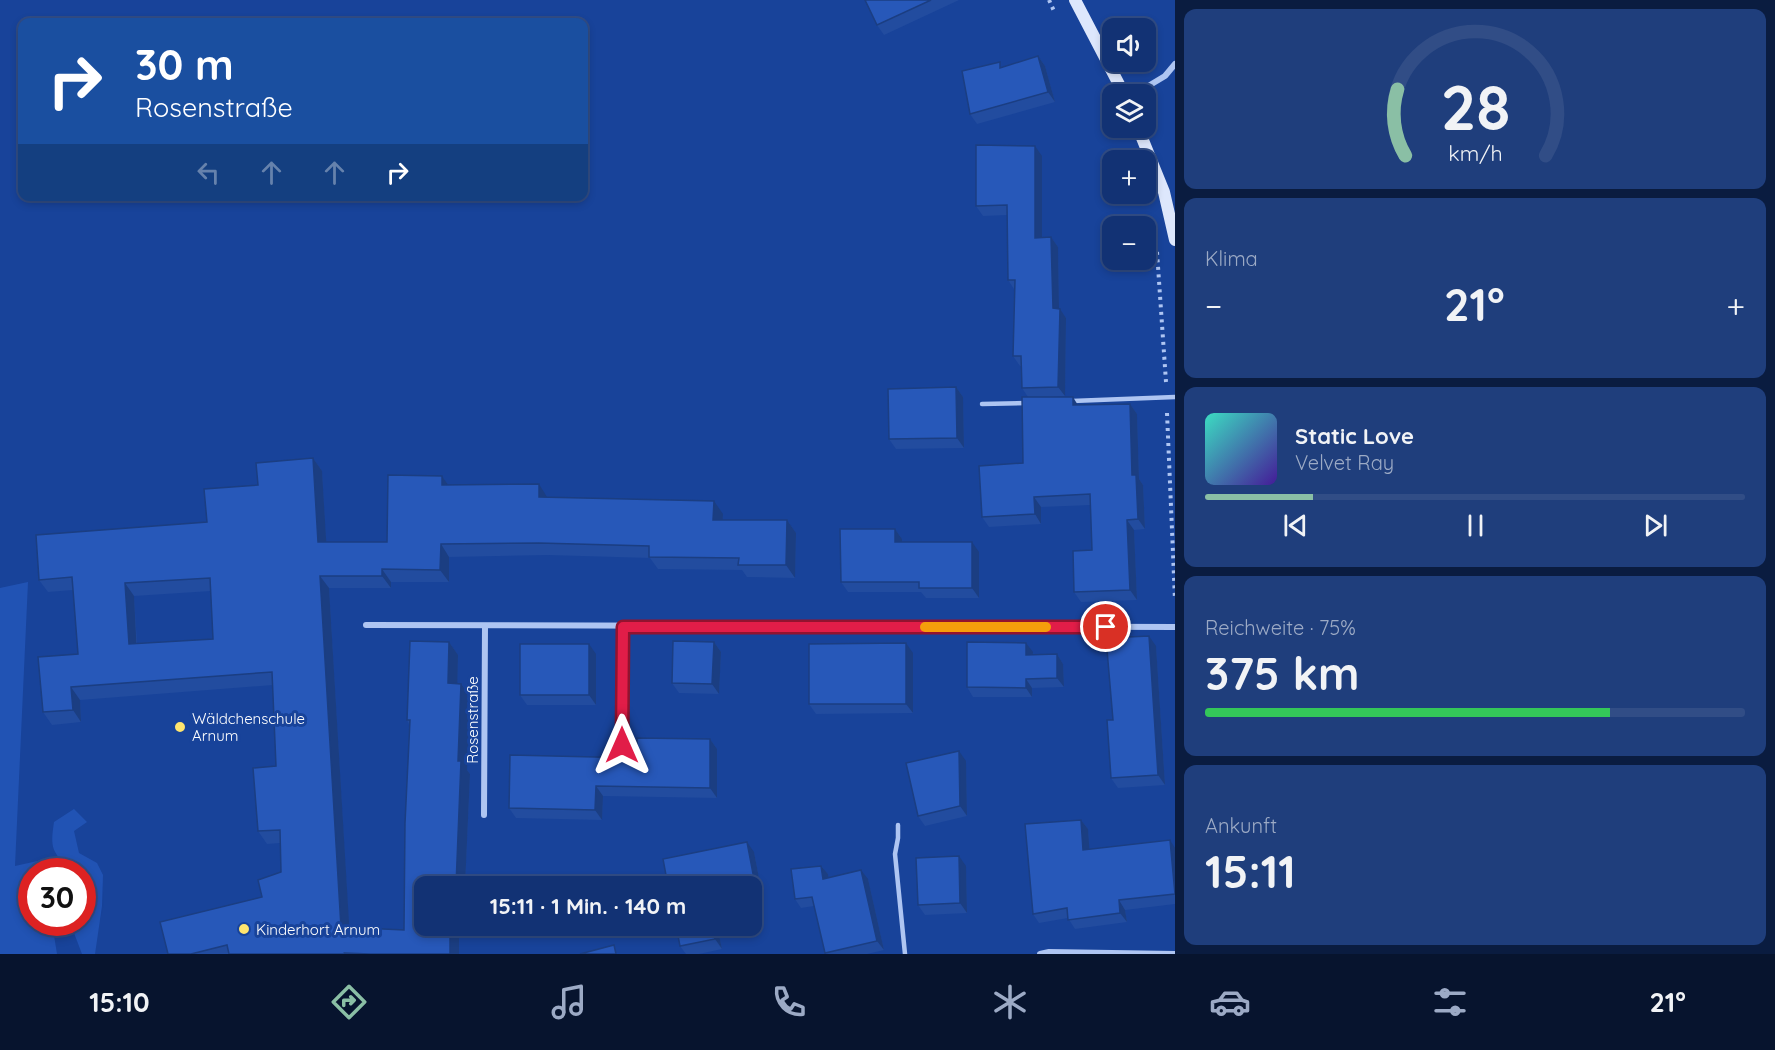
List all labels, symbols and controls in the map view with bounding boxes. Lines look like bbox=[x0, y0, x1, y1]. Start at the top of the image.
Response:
map controls bbox=[1102, 18, 1156, 270]
button: sound bbox=[1102, 18, 1156, 72]
text: 30 m bbox=[135, 38, 234, 91]
icon: right bbox=[36, 42, 114, 120]
text: 28 bbox=[1440, 68, 1510, 146]
button: layers bbox=[1102, 84, 1156, 138]
text: Rosenstraße bbox=[135, 90, 293, 124]
text: km/h bbox=[1448, 140, 1502, 166]
button: + bbox=[1102, 150, 1156, 204]
icon: left bbox=[192, 156, 225, 189]
icon: ahead bbox=[255, 156, 288, 189]
icon: ahead bbox=[318, 156, 351, 189]
icon: right bbox=[381, 156, 414, 189]
button: − bbox=[1102, 216, 1156, 270]
text: Klima bbox=[1205, 246, 1258, 271]
text: 21° bbox=[1444, 276, 1505, 332]
text: − bbox=[1205, 285, 1222, 326]
text: + bbox=[1726, 285, 1745, 326]
text: Static Love bbox=[1295, 422, 1414, 450]
text: Velvet Ray bbox=[1295, 450, 1394, 475]
icon: previous bbox=[1279, 509, 1312, 542]
icon: pause bbox=[1459, 509, 1492, 542]
icon: next bbox=[1639, 509, 1672, 542]
pin bbox=[1080, 601, 1131, 652]
icon: arrive bbox=[1089, 610, 1122, 643]
text: Reichweite · 75% bbox=[1205, 615, 1356, 640]
text: 375 km bbox=[1205, 645, 1360, 701]
street label: Rosenstraße bbox=[463, 676, 482, 764]
place label: Wäldchenschule Arnum bbox=[192, 709, 305, 745]
position arrow bbox=[590, 713, 654, 777]
marker: Wäldchenschule Arnum bbox=[173, 720, 187, 734]
text: Ankunft bbox=[1205, 813, 1277, 838]
text: 15:11 bbox=[1205, 843, 1296, 899]
speed limit sign: 30 bbox=[18, 858, 96, 936]
text: 15:11 · 1 Min. · 140 m bbox=[490, 892, 686, 920]
place label: Kinderhort Arnum bbox=[256, 920, 380, 939]
marker: Kinderhort Arnum bbox=[237, 922, 251, 936]
icon: directions bbox=[328, 981, 370, 1023]
icon: music bbox=[548, 981, 590, 1023]
icon: phone bbox=[768, 981, 810, 1023]
icon: climate bbox=[989, 981, 1031, 1023]
icon: car bbox=[1209, 981, 1251, 1023]
icon: filters bbox=[1429, 981, 1471, 1023]
text: 15:10 bbox=[89, 985, 150, 1019]
text: 21° bbox=[1649, 985, 1686, 1019]

